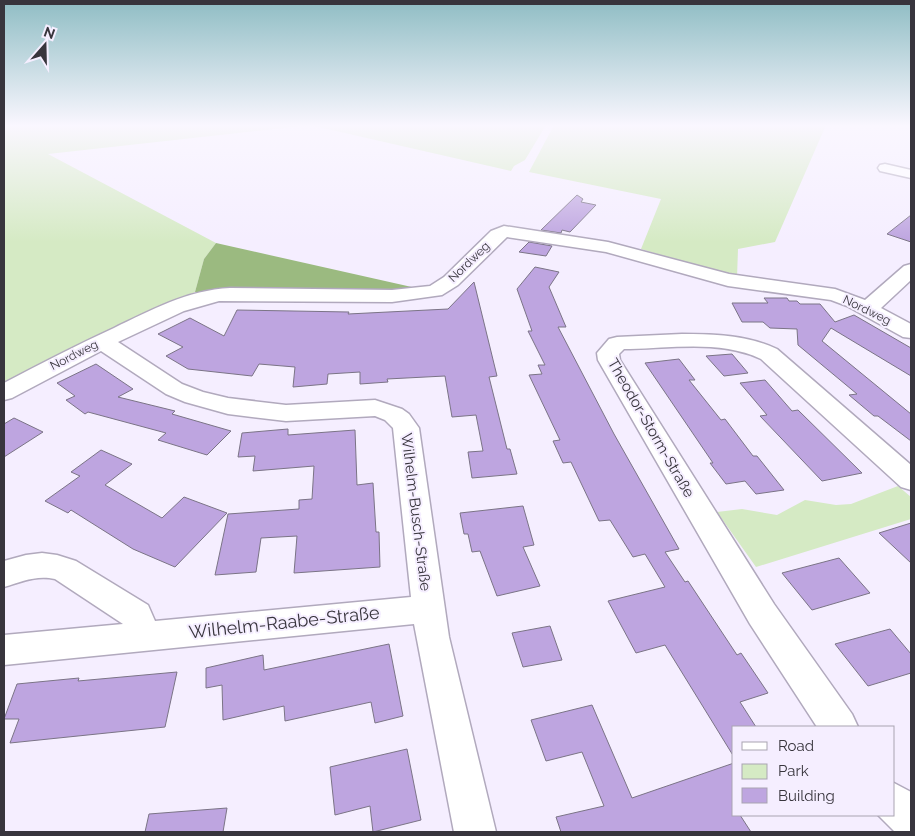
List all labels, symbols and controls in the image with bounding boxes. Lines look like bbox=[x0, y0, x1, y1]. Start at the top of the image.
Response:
north arrow bbox=[20, 20, 70, 70]
text: N bbox=[42, 23, 57, 42]
street label: Nordweg bbox=[446, 239, 492, 285]
street label: Nordweg bbox=[841, 292, 893, 328]
street label: Nordweg bbox=[48, 337, 100, 373]
street label: Theodor-Storm-Straße bbox=[604, 355, 698, 501]
street label: Wilhelm-Busch-Straße bbox=[397, 432, 435, 592]
street label: Wilhelm-Raabe-Straße bbox=[188, 601, 381, 642]
legend bbox=[732, 726, 895, 816]
text: Road bbox=[778, 737, 814, 755]
text: Park bbox=[778, 762, 809, 780]
text: Building bbox=[778, 787, 835, 805]

